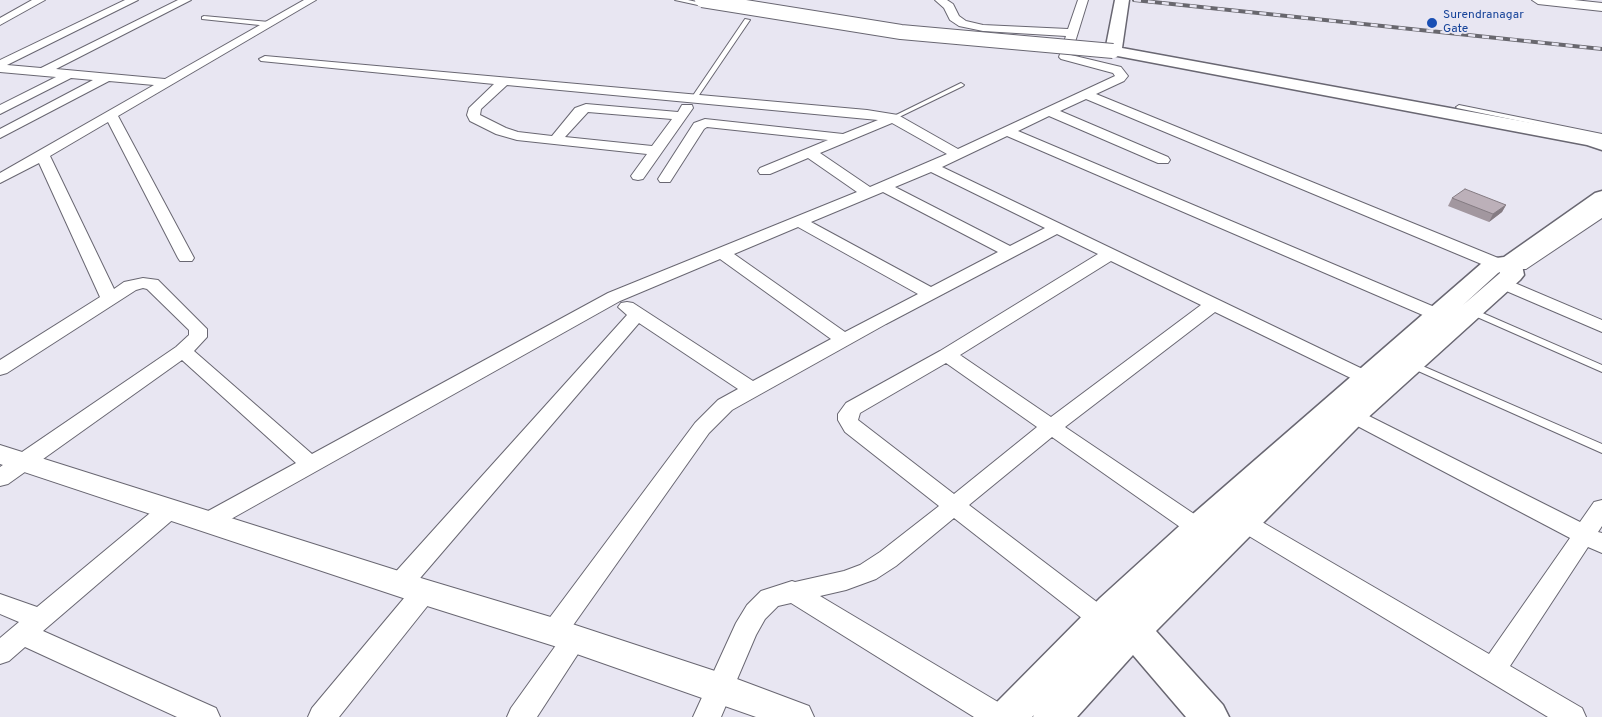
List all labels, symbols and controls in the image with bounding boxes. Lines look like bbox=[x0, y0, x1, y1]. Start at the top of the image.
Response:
place label: Surendranagar Gate bbox=[1443, 9, 1524, 37]
marker: Surendranagar Gate bbox=[1425, 16, 1439, 30]

